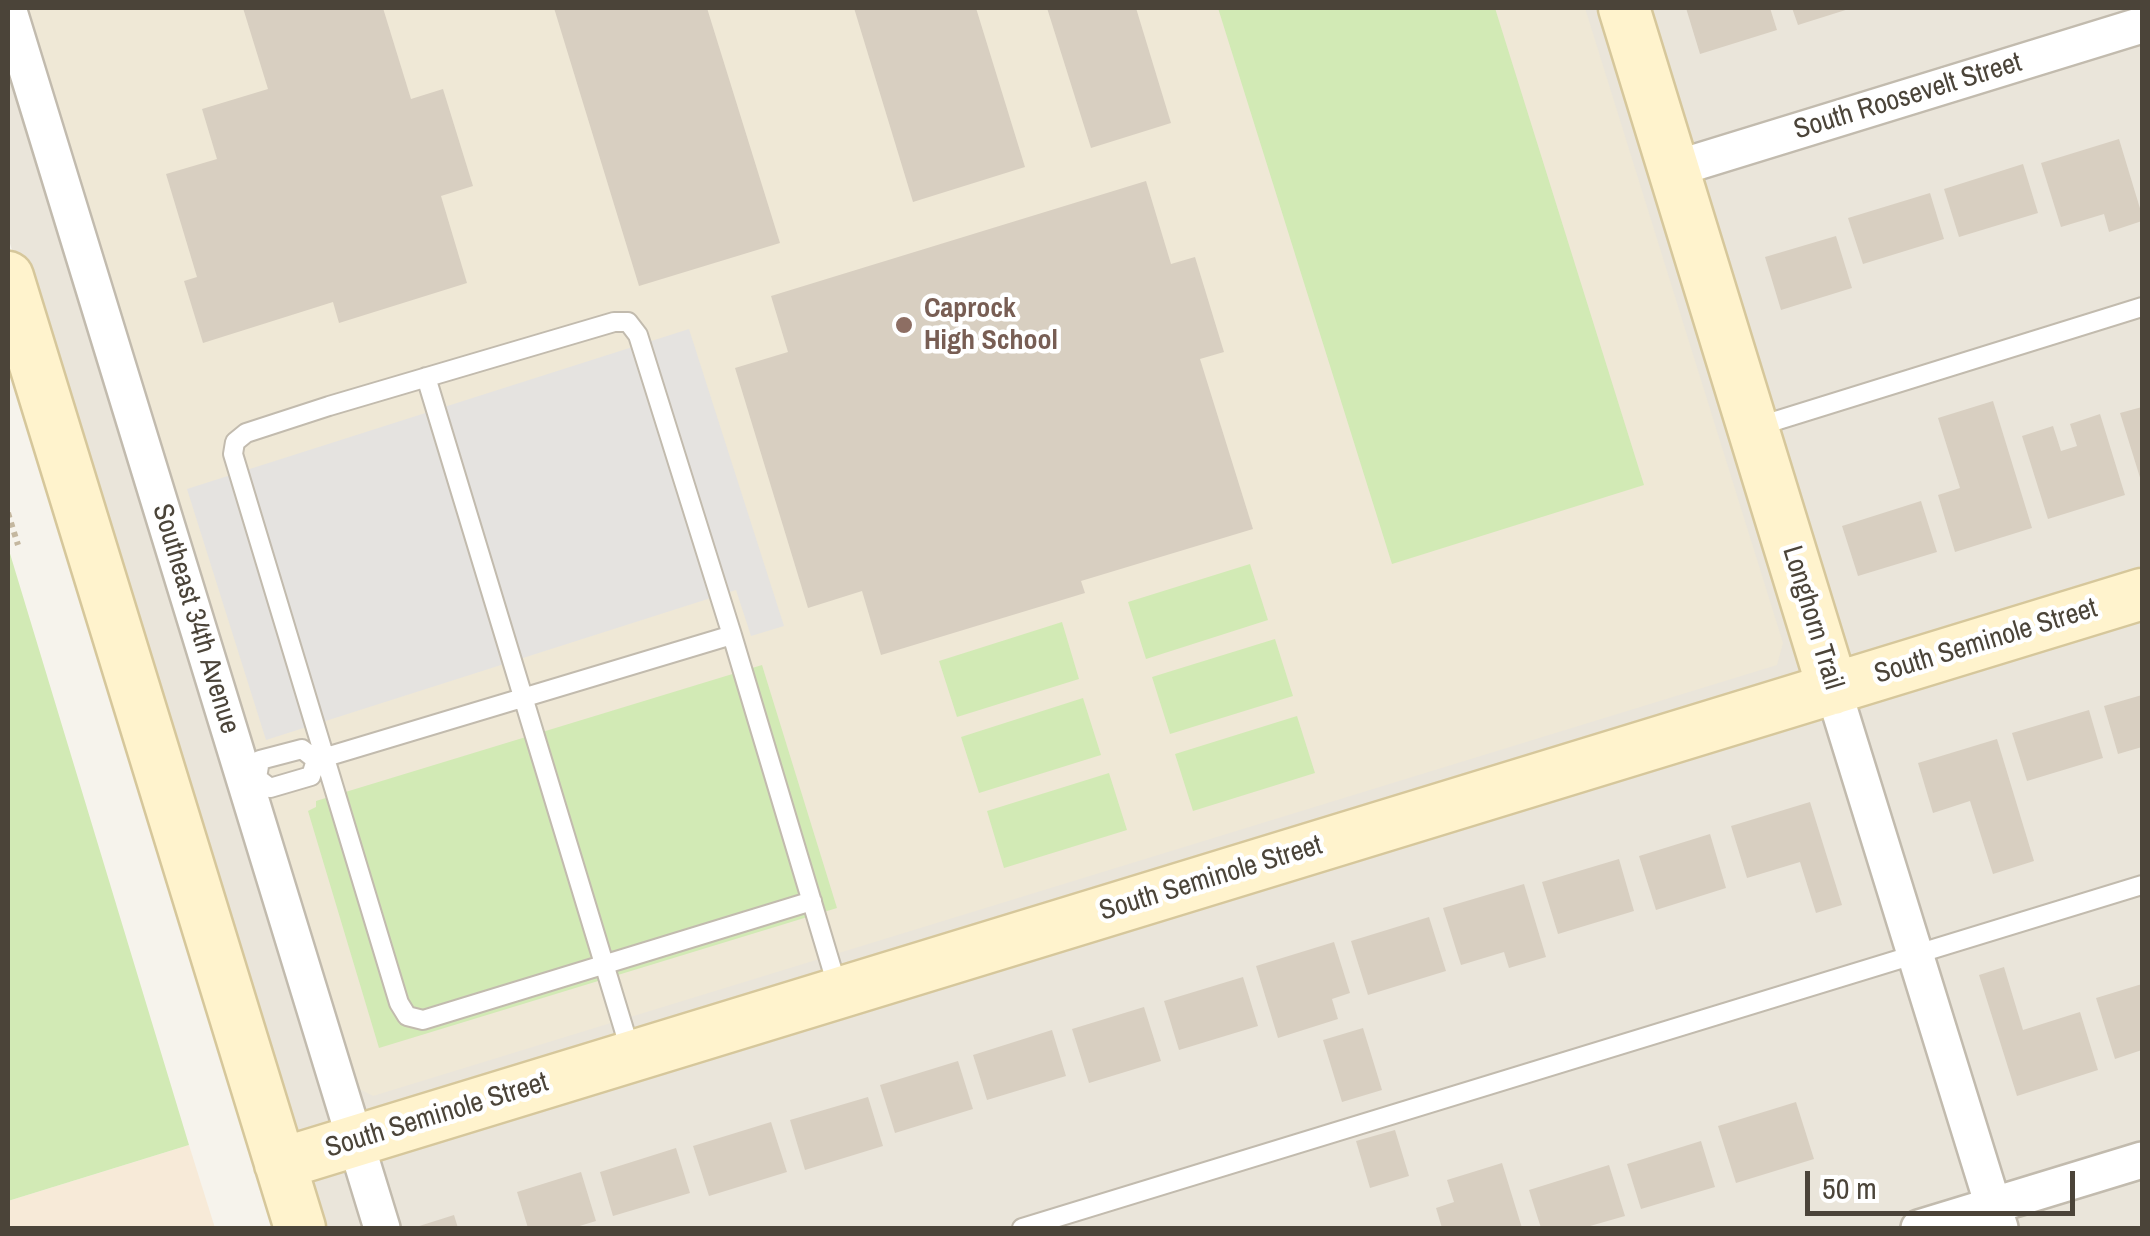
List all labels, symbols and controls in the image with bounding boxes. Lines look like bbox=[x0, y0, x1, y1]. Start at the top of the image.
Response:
street label: South Roosevelt Street bbox=[1790, 46, 2026, 148]
place label: Caprock High School bbox=[924, 292, 1058, 358]
marker: Caprock High School bbox=[893, 314, 915, 336]
street label: Southeast 34th Avenue bbox=[144, 500, 246, 738]
street label: Longhorn Trail bbox=[1774, 542, 1850, 694]
street label: South Seminole Street bbox=[1871, 592, 2101, 692]
street label: South Seminole Street bbox=[1096, 829, 1326, 929]
street label: South Seminole Street bbox=[322, 1066, 552, 1166]
scale bar bbox=[1810, 1151, 2080, 1213]
text: 50 m bbox=[1822, 1168, 1877, 1208]

